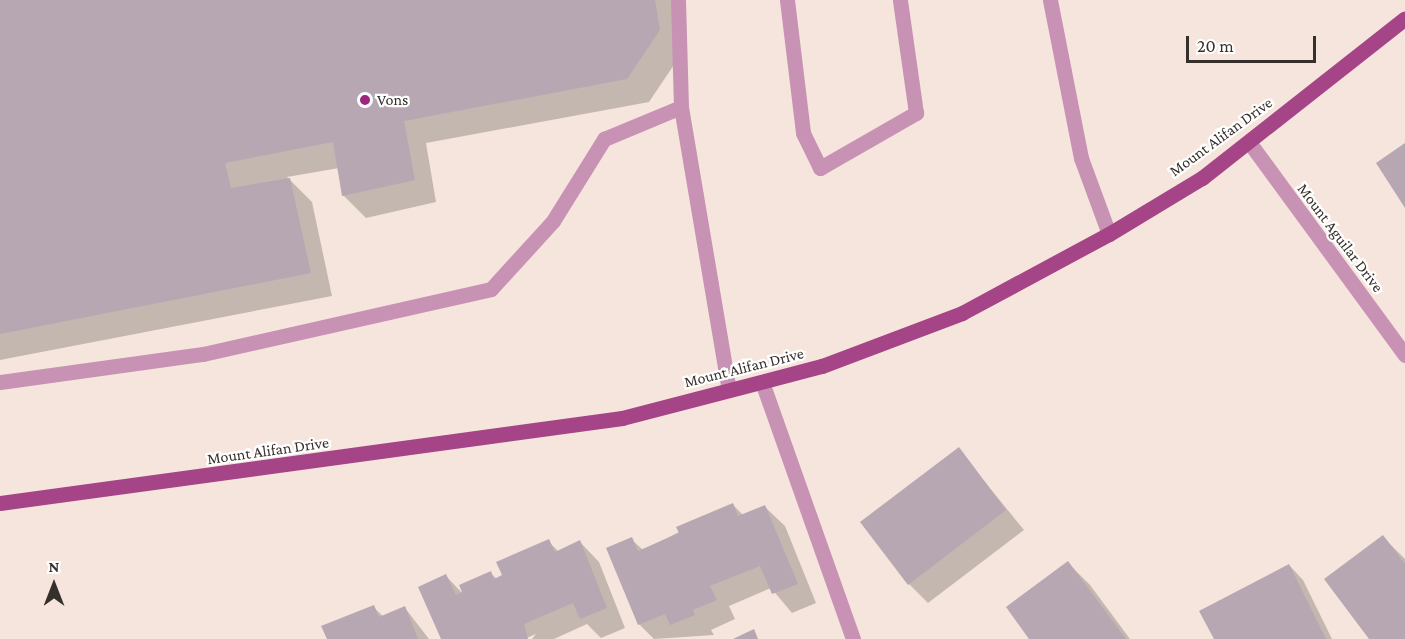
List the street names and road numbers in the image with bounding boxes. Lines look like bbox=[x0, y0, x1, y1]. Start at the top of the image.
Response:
street label: Mount Alifan Drive bbox=[1166, 93, 1276, 181]
street label: Mount Aguilar Drive bbox=[1293, 180, 1387, 296]
street label: Mount Alifan Drive bbox=[682, 344, 806, 392]
street label: Mount Alifan Drive bbox=[206, 433, 330, 469]

